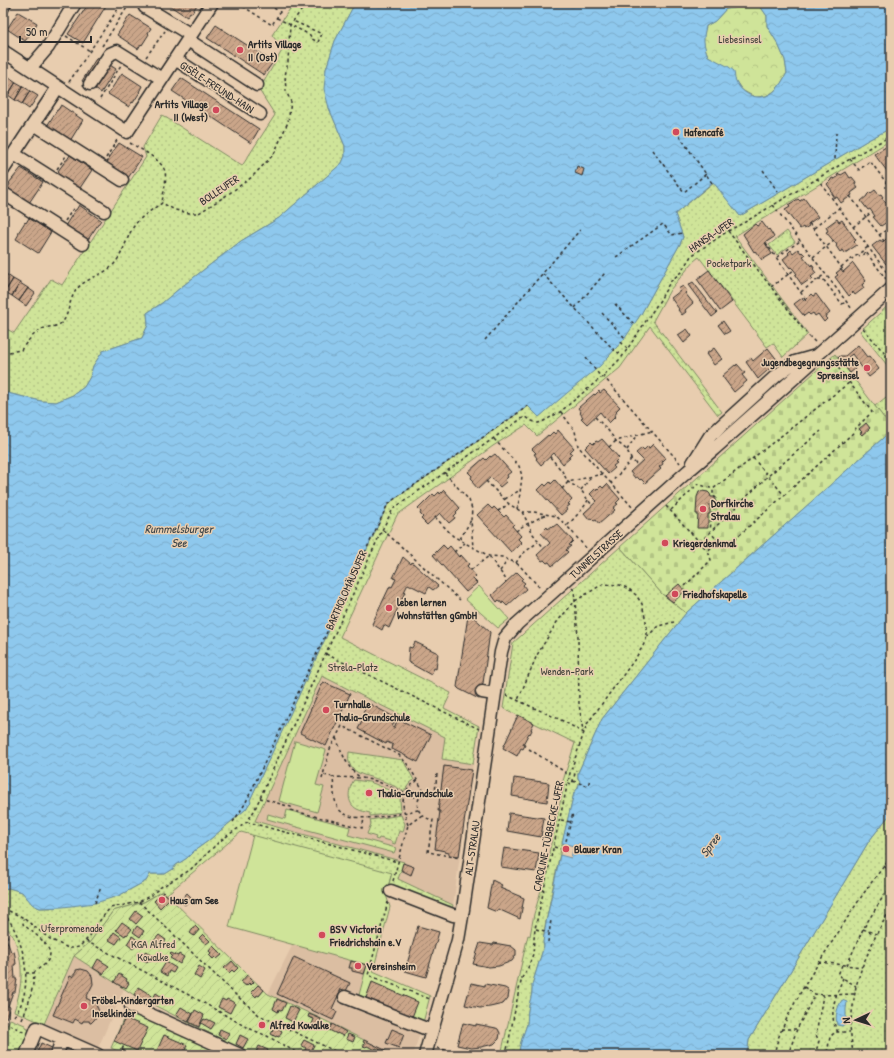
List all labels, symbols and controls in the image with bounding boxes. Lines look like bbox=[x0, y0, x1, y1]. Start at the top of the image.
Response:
scale bar bbox=[20, 18, 91, 44]
text: 50 m bbox=[26, 23, 47, 40]
park label: Liebesinsel bbox=[718, 32, 762, 46]
place label: Artits Village II (Ost) bbox=[248, 37, 302, 64]
marker: Artits Village II (Ost) bbox=[235, 45, 245, 55]
street label: GISÈLE-FREUND-HAIN bbox=[177, 58, 257, 116]
place label: Artits Village II (West) bbox=[155, 97, 209, 124]
marker: Artits Village II (West) bbox=[211, 105, 221, 115]
place label: Hafencafé bbox=[684, 125, 724, 139]
marker: Hafencafé bbox=[671, 127, 681, 137]
street label: BOLLEUFER bbox=[197, 172, 241, 208]
street label: HANSA-UFER bbox=[686, 215, 736, 255]
park label: Pocketpark bbox=[707, 256, 752, 270]
place label: Jugendbegegnungsstätte Spreeinsel bbox=[761, 355, 860, 383]
marker: Jugendbegegnungsstätte Spreeinsel bbox=[862, 363, 872, 373]
place label: Dorfkirche Stralau bbox=[711, 496, 754, 523]
marker: Dorfkirche Stralau bbox=[698, 504, 708, 514]
water label: Rummelsburger See bbox=[145, 520, 215, 551]
street label: TUNNELSTRASSE bbox=[566, 526, 626, 582]
place label: Kriegerdenkmal bbox=[673, 536, 737, 551]
marker: Kriegerdenkmal bbox=[660, 538, 670, 548]
street label: BARTHOLOMÄUSUFER bbox=[322, 548, 370, 632]
place label: Friedhofskapelle bbox=[682, 587, 747, 602]
marker: Friedhofskapelle bbox=[670, 589, 680, 599]
place label: leben lernen Wohnstätten gGmbH bbox=[397, 595, 477, 623]
marker: leben lernen Wohnstätten gGmbH bbox=[384, 603, 394, 613]
park label: Strela-Platz bbox=[328, 660, 378, 674]
park label: Wenden-Park bbox=[541, 664, 594, 678]
place label: Turnhalle Thalia-Grundschule bbox=[333, 697, 411, 724]
marker: Turnhalle Thalia-Grundschule bbox=[321, 705, 331, 715]
street label: CAROLINE-TÜBBECKE-UFER bbox=[529, 779, 567, 893]
place label: Thalia-Grundschule bbox=[376, 786, 454, 800]
marker: Thalia-Grundschule bbox=[364, 788, 374, 798]
street label: ALT-STRALAU bbox=[461, 820, 483, 876]
water label: Spree bbox=[696, 829, 725, 860]
place label: Blauer Kran bbox=[574, 842, 622, 856]
marker: Blauer Kran bbox=[561, 844, 571, 854]
place label: Haus am See bbox=[170, 893, 219, 907]
marker: Haus am See bbox=[157, 895, 167, 905]
park label: Uferpromenade bbox=[41, 921, 104, 935]
place label: BSV Victoria Friedrichshain e.V bbox=[329, 922, 402, 949]
marker: BSV Victoria Friedrichshain e.V bbox=[317, 930, 327, 940]
park label: KGA Alfred Kowalke bbox=[131, 937, 176, 964]
place label: Vereinsheim bbox=[366, 959, 416, 973]
marker: Vereinsheim bbox=[353, 961, 363, 971]
place label: Fröbel-Kindergarten Inselkinder bbox=[91, 993, 174, 1020]
north arrow bbox=[836, 1000, 876, 1040]
marker: Fröbel-Kindergarten Inselkinder bbox=[79, 1001, 89, 1011]
text: N bbox=[839, 1017, 853, 1024]
place label: Alfred Kowalke bbox=[270, 1018, 330, 1032]
marker: Alfred Kowalke bbox=[257, 1020, 267, 1030]

